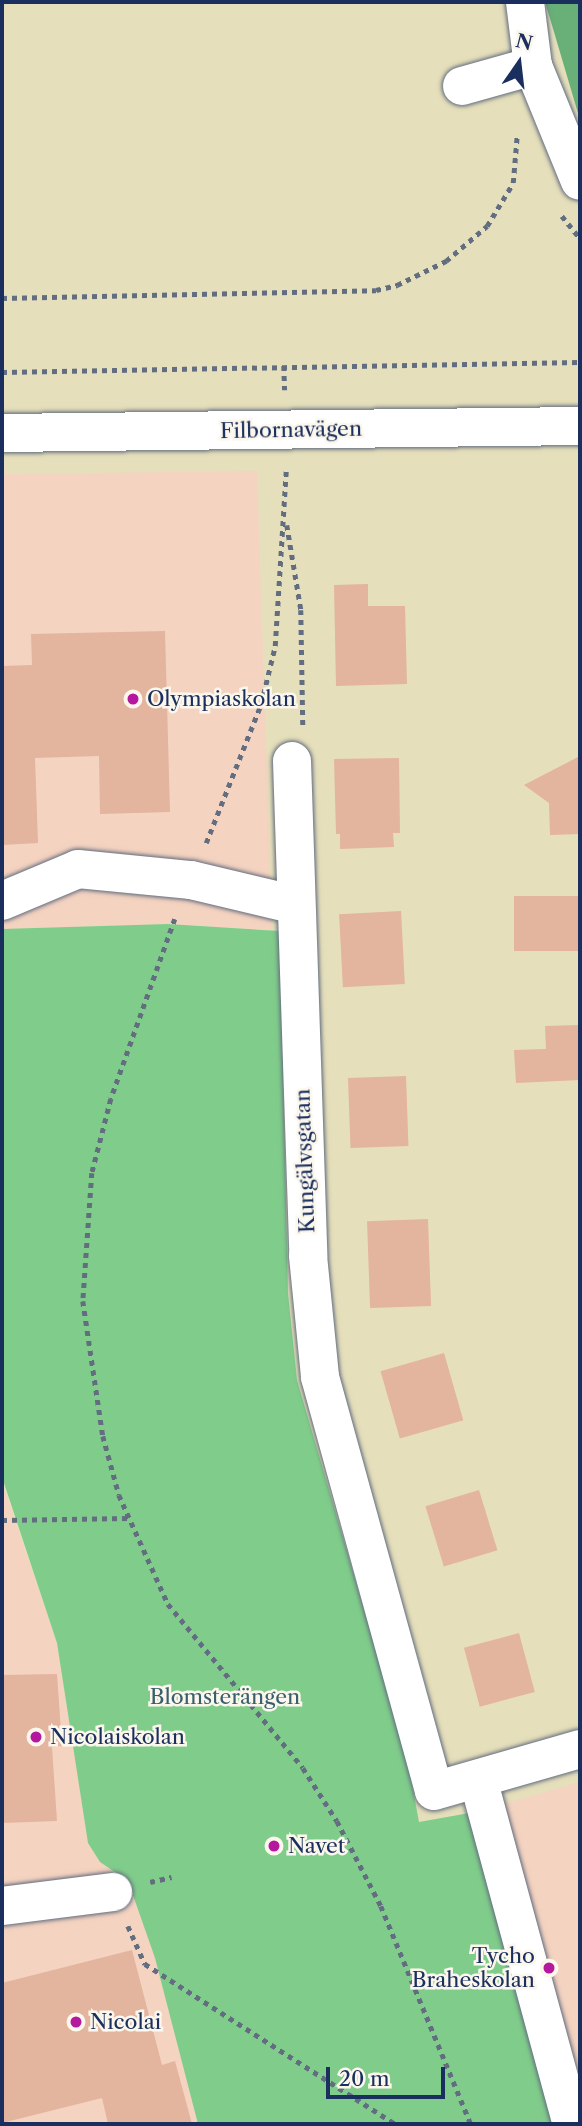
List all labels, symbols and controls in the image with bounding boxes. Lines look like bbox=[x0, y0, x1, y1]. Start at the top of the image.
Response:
north arrow bbox=[484, 28, 554, 98]
text: N bbox=[513, 29, 535, 55]
street label: Filbornavägen bbox=[220, 416, 362, 444]
place label: Olympiaskolan bbox=[147, 686, 296, 712]
marker: Olympiaskolan bbox=[125, 691, 141, 707]
street label: Kungälvsgatan bbox=[290, 1088, 320, 1234]
park label: Blomsterängen bbox=[150, 1684, 300, 1710]
place label: Nicolaiskolan bbox=[50, 1724, 185, 1750]
marker: Nicolaiskolan bbox=[28, 1729, 44, 1745]
place label: Navet bbox=[288, 1833, 345, 1859]
marker: Navet bbox=[266, 1838, 282, 1854]
place label: Tycho Braheskolan bbox=[412, 1943, 535, 1993]
marker: Tycho Braheskolan bbox=[541, 1960, 557, 1976]
place label: Nicolai bbox=[90, 2009, 161, 2035]
marker: Nicolai bbox=[68, 2014, 84, 2030]
scale bar bbox=[330, 2052, 449, 2096]
text: 20 m bbox=[339, 2066, 390, 2091]

